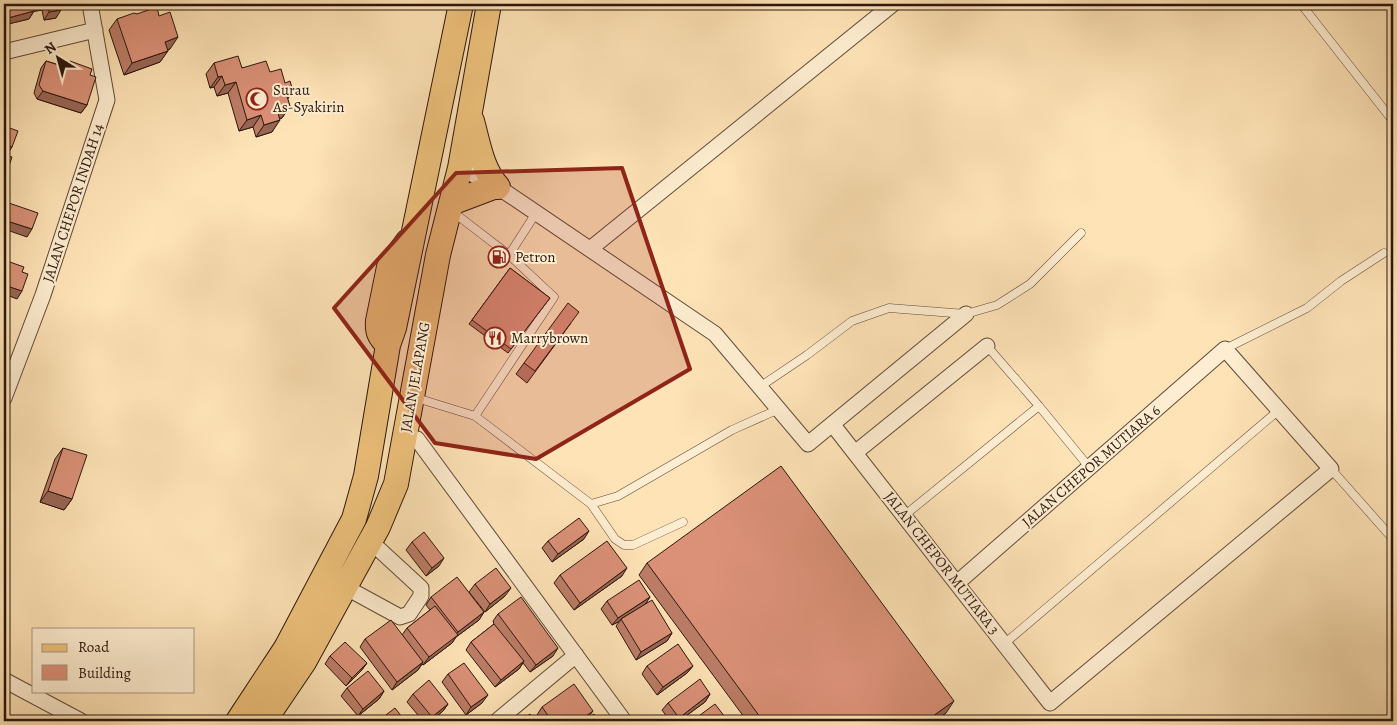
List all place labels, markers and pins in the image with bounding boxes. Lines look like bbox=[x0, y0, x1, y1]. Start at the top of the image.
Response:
place label: Surau As-Syakirin bbox=[272, 80, 344, 117]
mosque icon: Surau As-Syakirin bbox=[245, 87, 269, 111]
fuel station icon: Petron bbox=[487, 245, 511, 269]
place label: Petron bbox=[515, 247, 556, 267]
restaurant icon: Marrybrown bbox=[483, 326, 507, 350]
place label: Marrybrown bbox=[511, 328, 588, 348]

